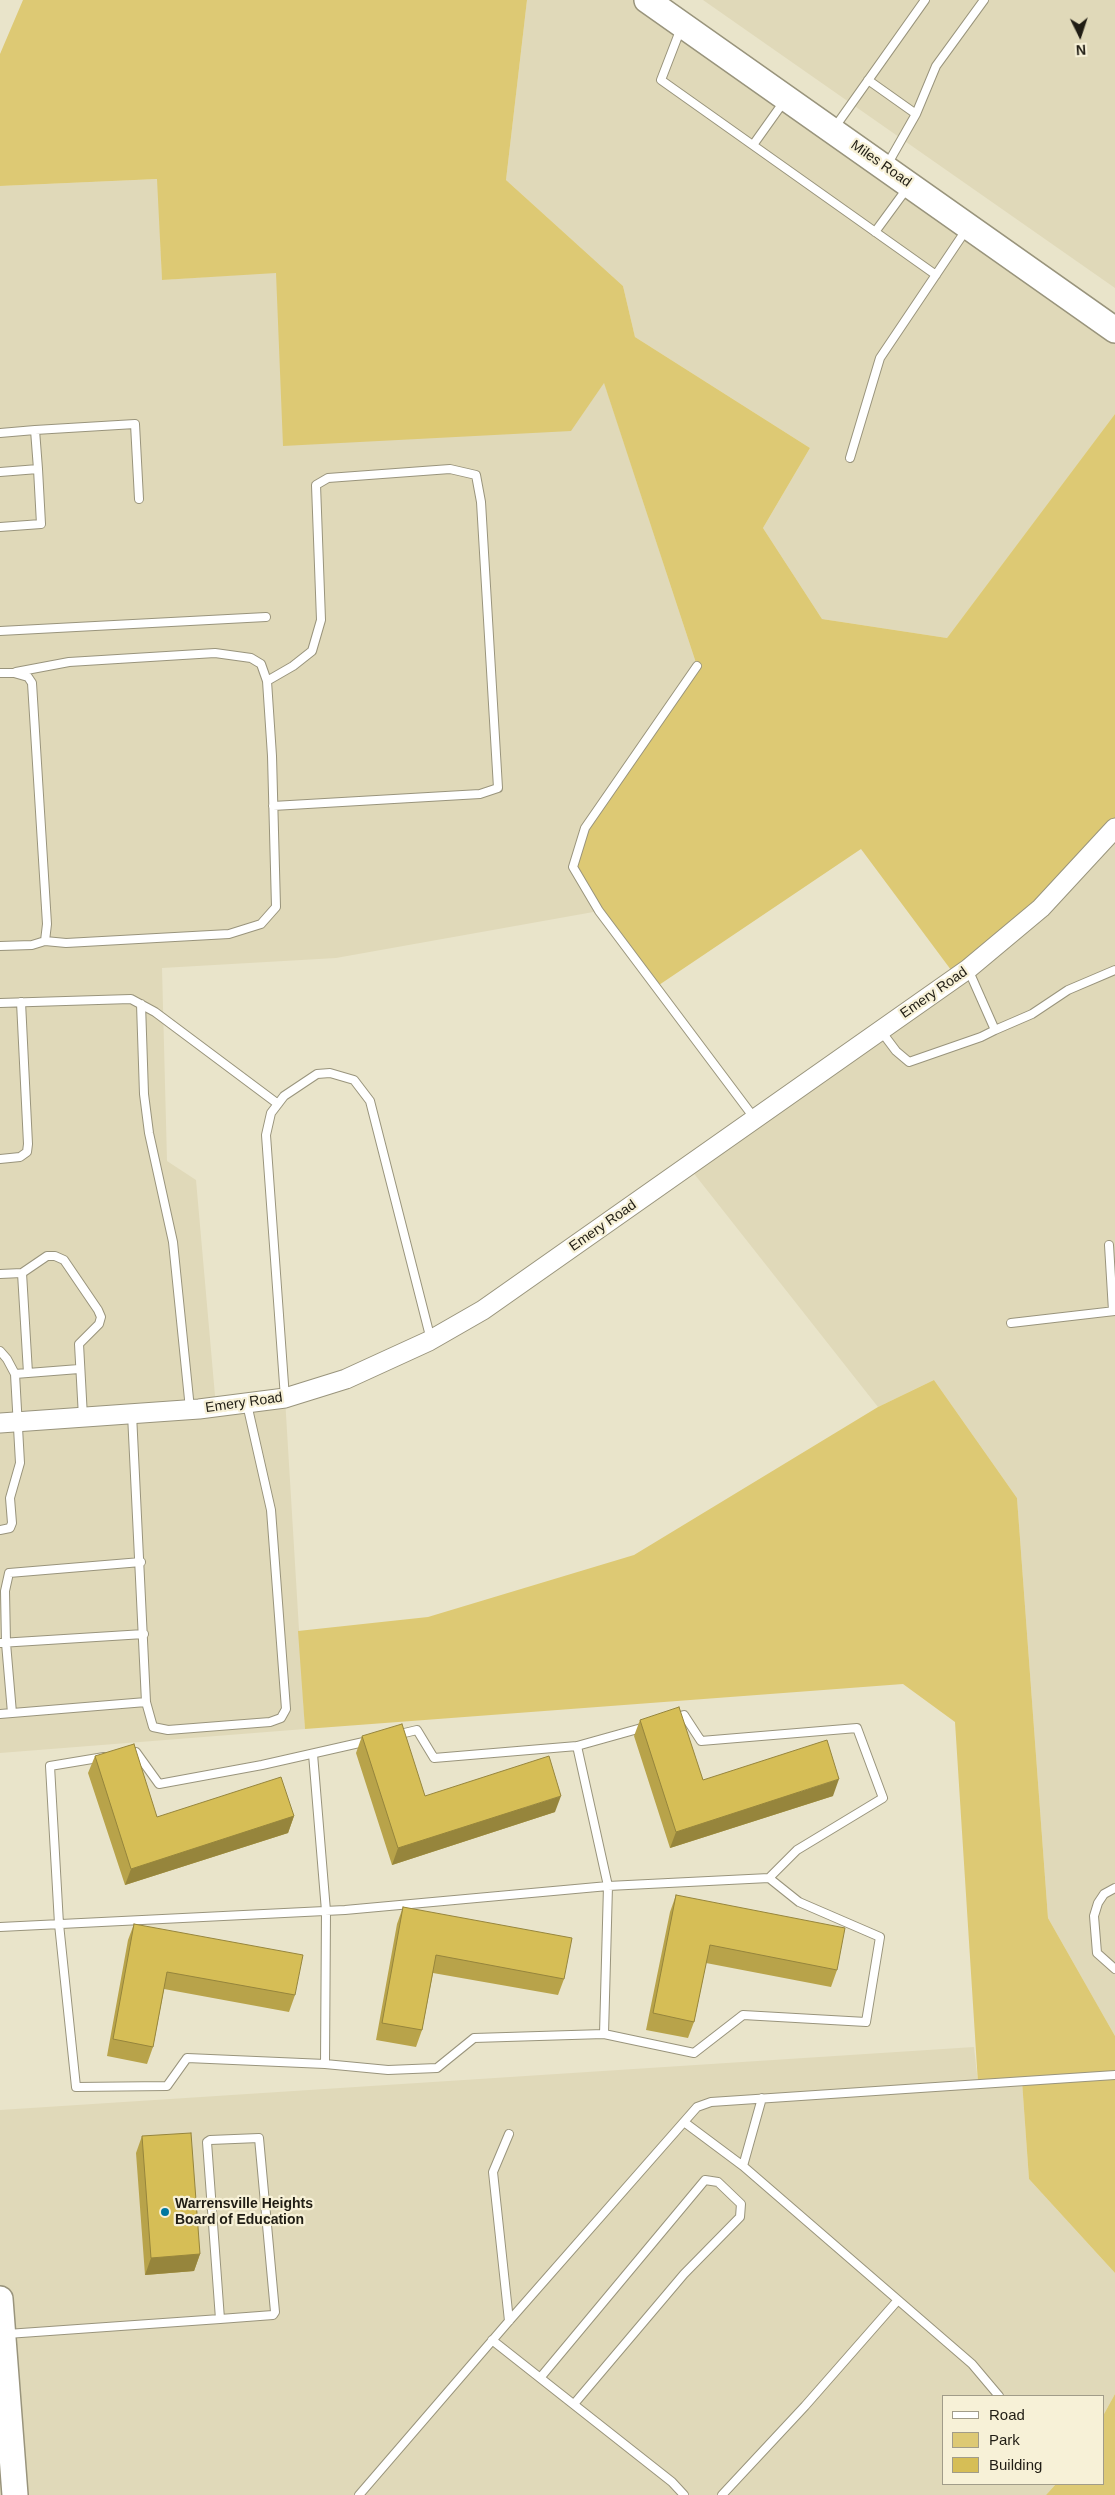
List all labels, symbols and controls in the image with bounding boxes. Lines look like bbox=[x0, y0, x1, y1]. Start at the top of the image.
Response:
north arrow bbox=[1055, 10, 1105, 60]
text: N bbox=[1075, 42, 1087, 58]
street label: Miles Road bbox=[848, 137, 914, 191]
street label: Emery Road bbox=[897, 964, 971, 1022]
street label: Emery Road bbox=[566, 1197, 640, 1255]
street label: Emery Road bbox=[204, 1389, 284, 1417]
place label: Warrensville Heights Board of Education bbox=[175, 2196, 313, 2228]
marker: Warrensville Heights Board of Education bbox=[159, 2206, 171, 2218]
legend bbox=[942, 2395, 1105, 2485]
text: Road bbox=[989, 2406, 1025, 2423]
text: Park bbox=[989, 2431, 1020, 2448]
text: Building bbox=[989, 2456, 1042, 2473]

